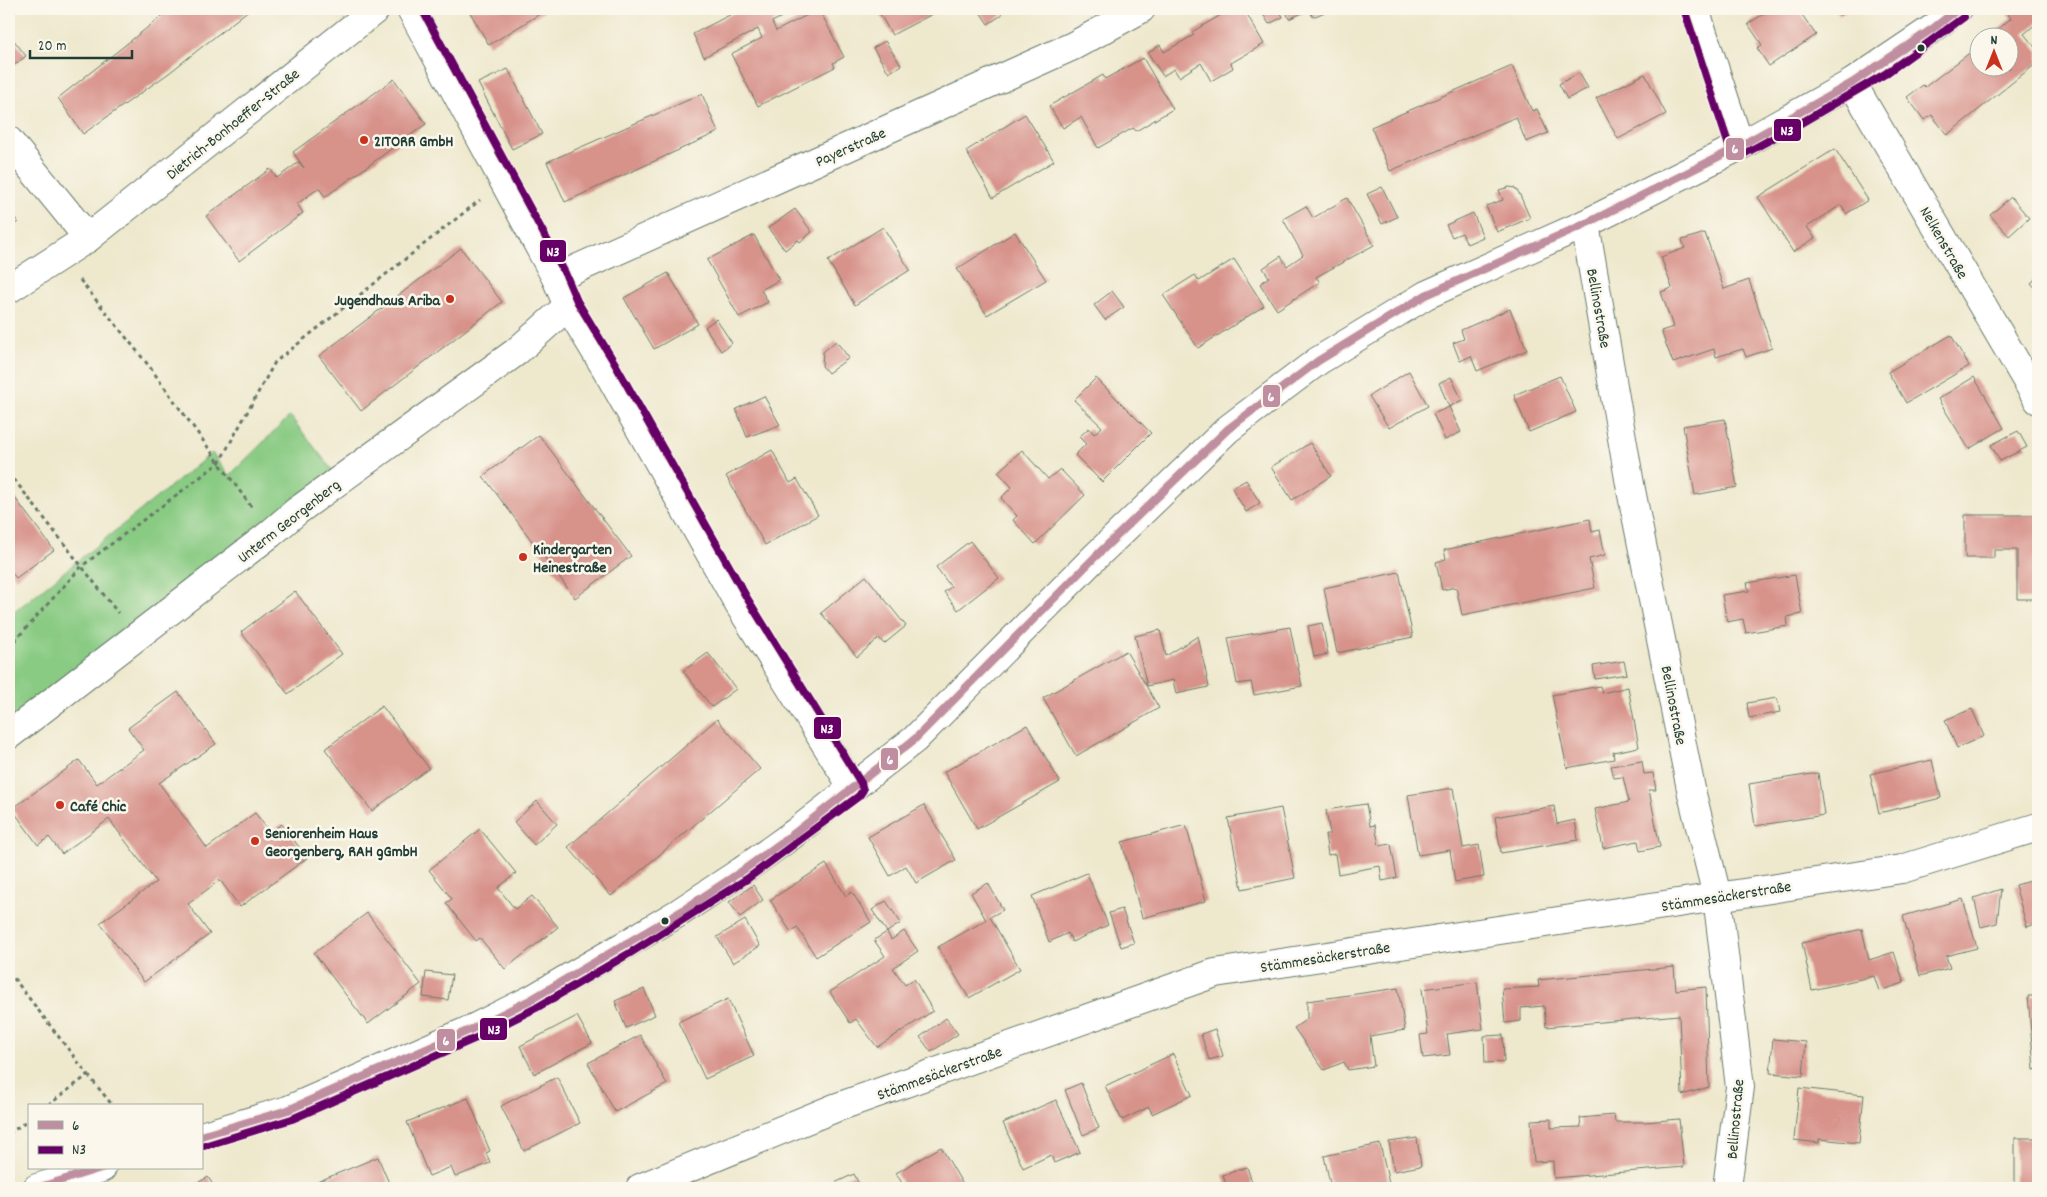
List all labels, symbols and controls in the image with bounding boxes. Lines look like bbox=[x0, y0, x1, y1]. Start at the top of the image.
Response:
scale bar bbox=[30, 28, 132, 60]
north arrow bbox=[1970, 28, 2020, 78]
text: N bbox=[1991, 31, 1998, 51]
text: 20 m bbox=[38, 36, 66, 58]
unlabelled marker bbox=[1916, 43, 1926, 53]
street label: Dietrich-Bonhoeffer-Straße bbox=[162, 64, 305, 186]
line badge: N3 bbox=[1773, 118, 1802, 142]
text: N3 bbox=[1780, 122, 1794, 142]
street label: Payerstraße bbox=[812, 123, 890, 174]
place label: 21TORR GmbH bbox=[374, 131, 454, 154]
marker: 21TORR GmbH bbox=[358, 134, 370, 146]
line badge: 6 bbox=[1725, 137, 1745, 161]
text: 6 bbox=[1732, 140, 1739, 160]
street label: Nelkenstraße bbox=[1913, 203, 1973, 284]
line badge: N3 bbox=[539, 239, 567, 263]
text: N3 bbox=[546, 243, 560, 263]
street label: Bellinostraße bbox=[1579, 267, 1616, 350]
place label: Jugendhaus Ariba bbox=[334, 290, 441, 313]
marker: Jugendhaus Ariba bbox=[444, 293, 456, 305]
line badge: 6 bbox=[1262, 384, 1281, 408]
text: 6 bbox=[1268, 388, 1275, 408]
street label: Unterm Georgenberg bbox=[233, 474, 346, 570]
place label: Kindergarten Heinestraße bbox=[533, 539, 612, 580]
marker: Kindergarten Heinestraße bbox=[517, 551, 529, 563]
street label: Bellinostraße bbox=[1654, 664, 1692, 747]
line badge: N3 bbox=[813, 716, 842, 740]
text: N3 bbox=[820, 720, 834, 740]
line badge: 6 bbox=[880, 747, 899, 771]
text: 6 bbox=[887, 751, 894, 771]
place label: Café Chic bbox=[70, 796, 127, 819]
marker: Café Chic bbox=[54, 799, 66, 811]
place label: Seniorenheim Haus Georgenberg, RAH gGmbH bbox=[265, 823, 418, 864]
marker: Seniorenheim Haus Georgenberg, RAH gGmbH bbox=[249, 835, 261, 847]
street label: Stämmesäckerstraße bbox=[1660, 876, 1793, 919]
unlabelled marker bbox=[660, 916, 670, 926]
street label: Stämmesäckerstraße bbox=[1259, 937, 1392, 980]
line badge: N3 bbox=[479, 1017, 508, 1041]
text: N3 bbox=[487, 1021, 501, 1041]
line badge: 6 bbox=[436, 1028, 456, 1052]
text: 6 bbox=[443, 1032, 450, 1052]
street label: Stämmesäckerstraße bbox=[874, 1041, 1006, 1108]
street label: Bellinostraße bbox=[1722, 1078, 1751, 1160]
legend bbox=[28, 1104, 202, 1170]
text: 6 bbox=[72, 1116, 79, 1138]
text: N3 bbox=[72, 1140, 86, 1162]

